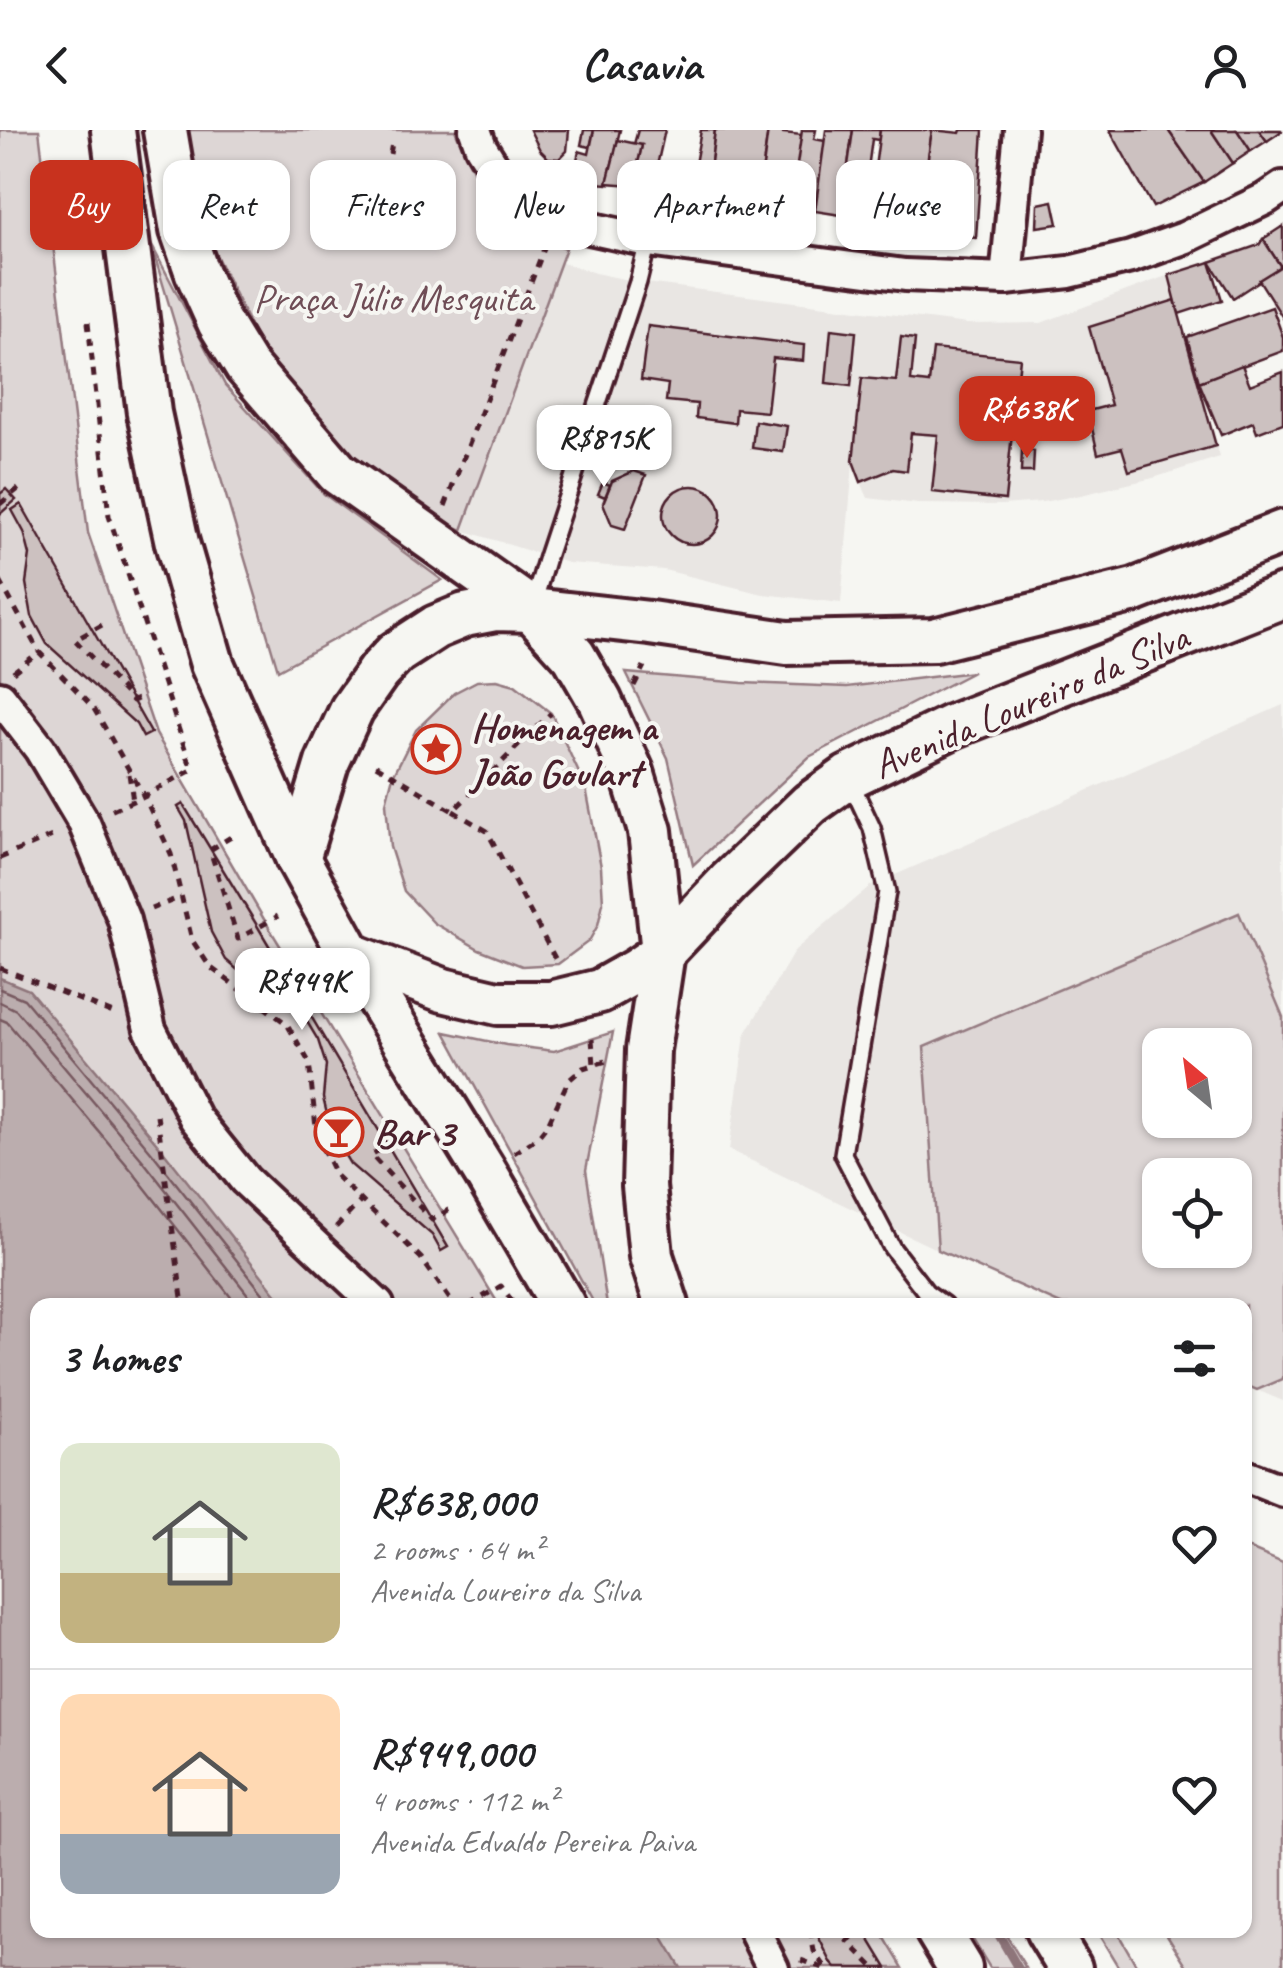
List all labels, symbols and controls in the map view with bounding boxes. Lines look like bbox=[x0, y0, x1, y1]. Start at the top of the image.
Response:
text: Casavia bbox=[582, 37, 701, 94]
icon: back bbox=[30, 38, 85, 93]
icon: person bbox=[1198, 38, 1253, 93]
chip: Buy bbox=[30, 160, 143, 250]
chip: Rent bbox=[163, 160, 290, 250]
chip: Filters bbox=[310, 160, 456, 250]
chip: New bbox=[476, 160, 597, 250]
chip: Apartment bbox=[617, 160, 816, 250]
chip: House bbox=[836, 160, 974, 250]
park label: Praça Júlio Mesquita bbox=[253, 273, 536, 323]
pin: R$638K bbox=[946, 376, 1108, 461]
text: R$638K bbox=[981, 388, 1073, 429]
pin: R$815K bbox=[523, 405, 685, 490]
text: R$815K bbox=[559, 417, 649, 458]
street label: Avenida Loureiro da Silva bbox=[865, 611, 1198, 790]
place label: Homenagem a João Goulart bbox=[468, 702, 659, 798]
place icon: Homenagem a João Goulart bbox=[410, 723, 462, 775]
pin: R$949K bbox=[221, 948, 383, 1033]
text: R$949K bbox=[257, 960, 347, 1001]
north arrow bbox=[1142, 1028, 1252, 1138]
map controls bbox=[1142, 1028, 1252, 1268]
bar icon: Bar 3 bbox=[313, 1106, 365, 1158]
place label: Bar 3 bbox=[374, 1108, 459, 1158]
button: locate bbox=[1142, 1158, 1252, 1268]
icon: filters bbox=[1167, 1331, 1222, 1386]
text: 3 homes bbox=[60, 1332, 179, 1385]
text: R$638,000 bbox=[370, 1476, 534, 1529]
icon: home bbox=[140, 1483, 260, 1603]
icon: heart bbox=[1167, 1516, 1222, 1571]
text: 2 rooms · 64 m² bbox=[370, 1529, 543, 1570]
text: Avenida Loureiro da Silva bbox=[370, 1570, 640, 1611]
text: R$949,000 bbox=[370, 1727, 532, 1780]
icon: home bbox=[140, 1734, 260, 1854]
icon: heart bbox=[1167, 1767, 1222, 1822]
text: 4 rooms · 112 m² bbox=[370, 1780, 557, 1821]
text: Avenida Edvaldo Pereira Paiva bbox=[370, 1821, 695, 1862]

